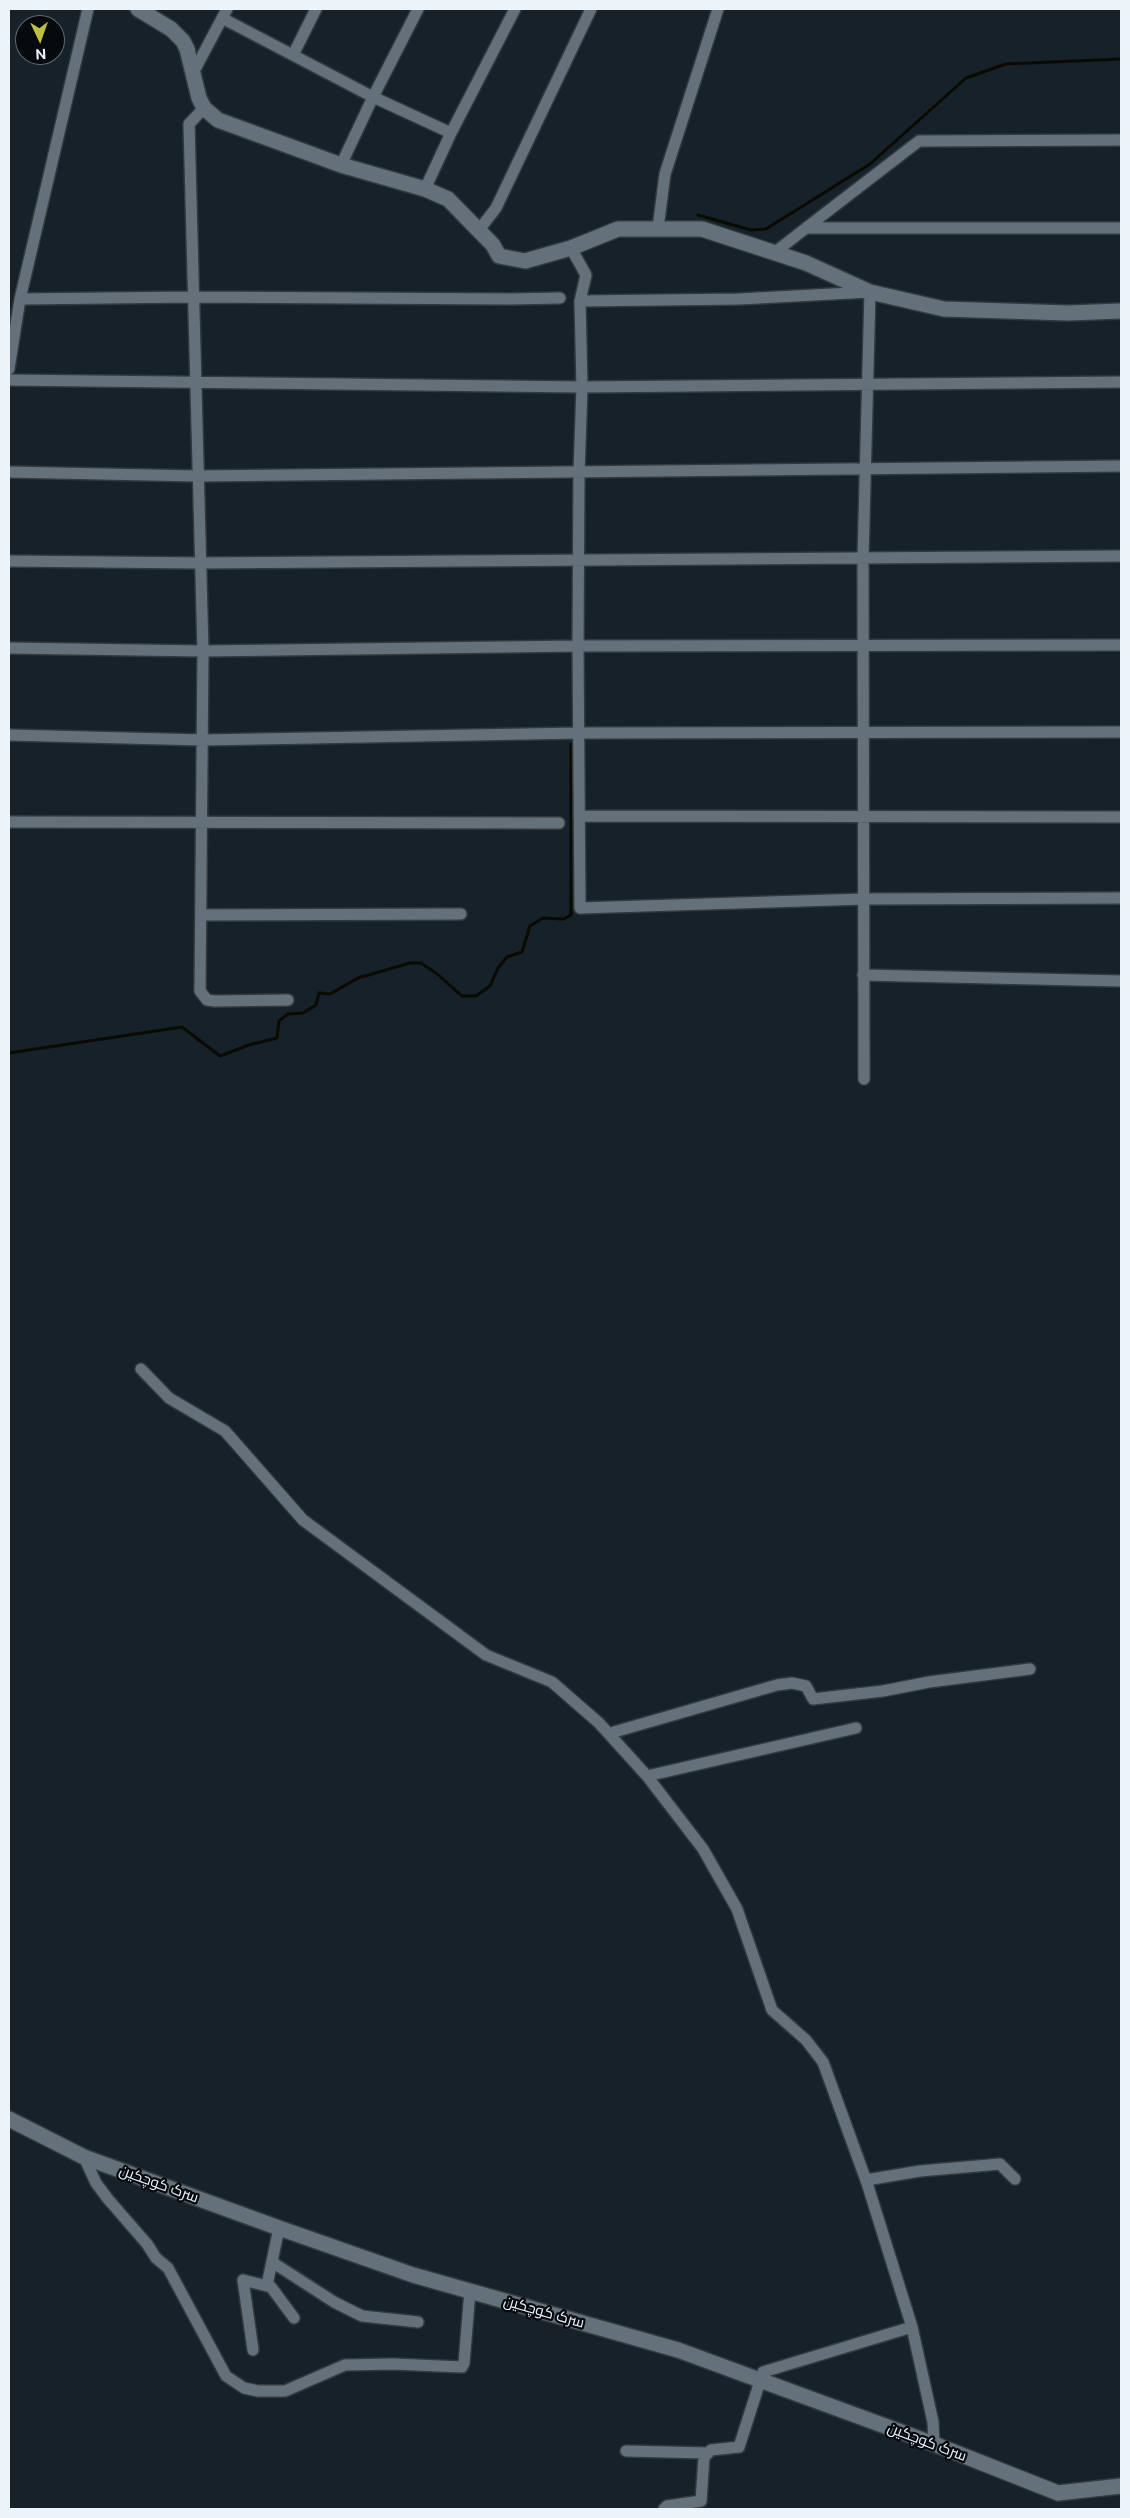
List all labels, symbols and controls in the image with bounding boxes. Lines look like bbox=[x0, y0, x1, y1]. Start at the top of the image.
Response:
north arrow bbox=[15, 15, 65, 65]
text: N bbox=[35, 46, 47, 62]
street label: سرک کوچکین bbox=[117, 2161, 201, 2207]
street label: سرک کوچکین bbox=[502, 2292, 586, 2332]
street label: سرک کوچکین bbox=[885, 2419, 969, 2465]

